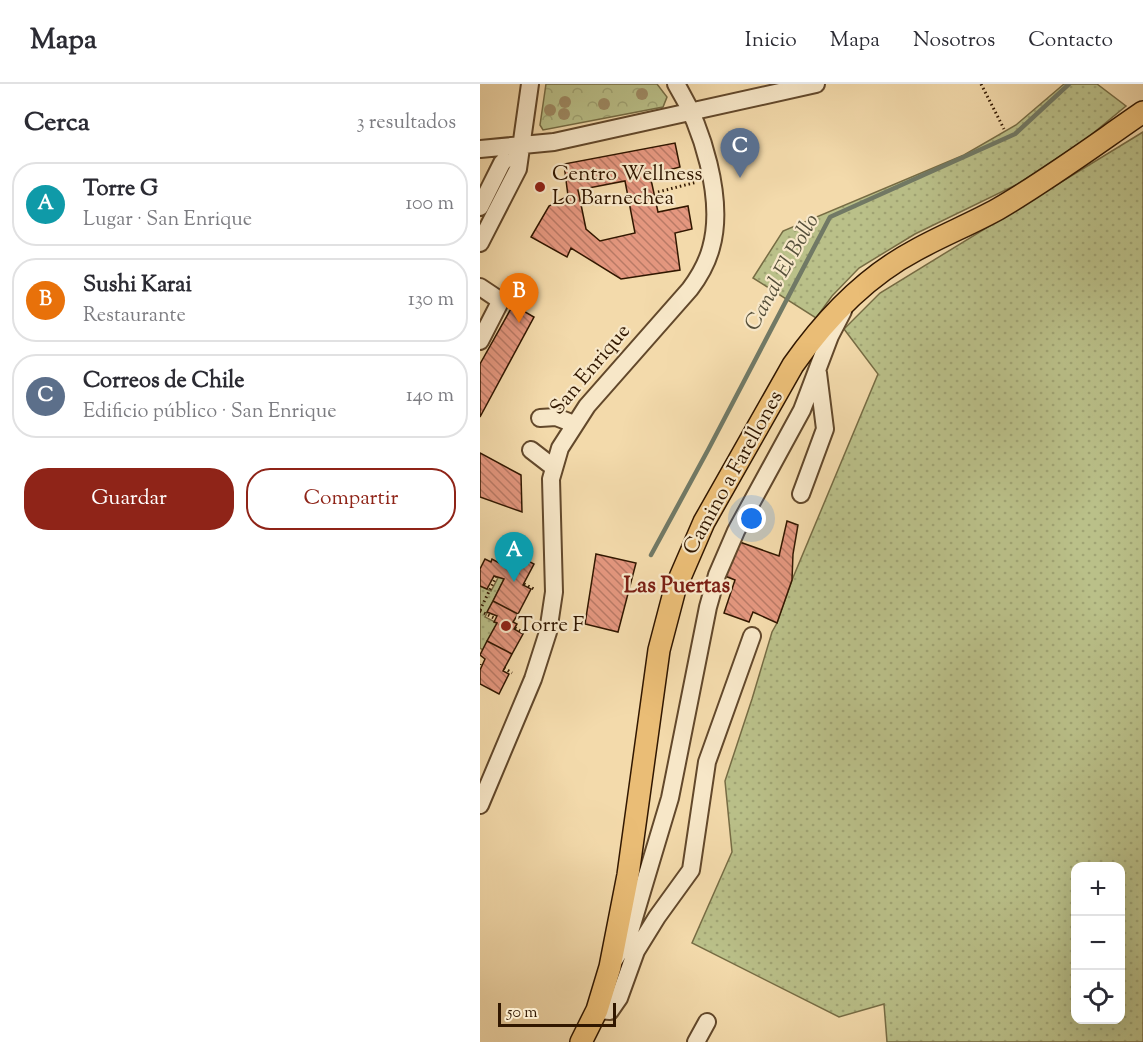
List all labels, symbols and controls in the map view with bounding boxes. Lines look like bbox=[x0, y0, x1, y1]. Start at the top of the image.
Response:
text: Mapa bbox=[30, 21, 97, 61]
text: Inicio bbox=[745, 26, 797, 56]
text: Mapa bbox=[830, 26, 880, 56]
text: Nosotros bbox=[913, 26, 995, 56]
text: Contacto bbox=[1028, 26, 1113, 56]
text: Cerca bbox=[24, 105, 90, 142]
text: 3 resultados bbox=[356, 109, 456, 138]
pin: C bbox=[720, 128, 760, 178]
place label: Centro Wellness Lo Barnechea bbox=[552, 160, 703, 214]
text: Torre G bbox=[83, 174, 158, 206]
marker: Centro Wellness Lo Barnechea bbox=[533, 180, 547, 194]
text: A bbox=[37, 190, 54, 219]
text: 100 m bbox=[405, 190, 454, 219]
text: Lugar · San Enrique bbox=[83, 206, 252, 235]
water label: Canal El Bollo bbox=[738, 208, 828, 337]
text: Sushi Karai bbox=[83, 270, 192, 302]
pin: B bbox=[500, 274, 538, 323]
text: B bbox=[39, 286, 52, 315]
text: 130 m bbox=[408, 286, 454, 315]
text: Restaurante bbox=[83, 302, 186, 331]
street label: San Enrique bbox=[544, 318, 638, 422]
text: Correos de Chile bbox=[83, 366, 245, 398]
text: C bbox=[37, 382, 54, 411]
text: 140 m bbox=[406, 382, 454, 411]
street label: Camino a Farellones bbox=[676, 385, 792, 561]
text: Edificio público · San Enrique bbox=[83, 398, 337, 427]
button: Guardar bbox=[24, 468, 234, 530]
button: Compartir bbox=[246, 468, 456, 530]
your location bbox=[737, 504, 766, 533]
pin: A bbox=[495, 532, 534, 582]
district label: Las Puertas bbox=[624, 571, 731, 603]
place label: Torre F bbox=[518, 611, 584, 641]
marker: Torre F bbox=[499, 619, 513, 633]
map controls bbox=[1071, 862, 1125, 1024]
button: + bbox=[1071, 862, 1125, 916]
button: − bbox=[1071, 916, 1125, 970]
button: locate bbox=[1071, 970, 1125, 1024]
scale bar bbox=[498, 1000, 616, 1028]
text: 50 m bbox=[507, 1002, 538, 1025]

